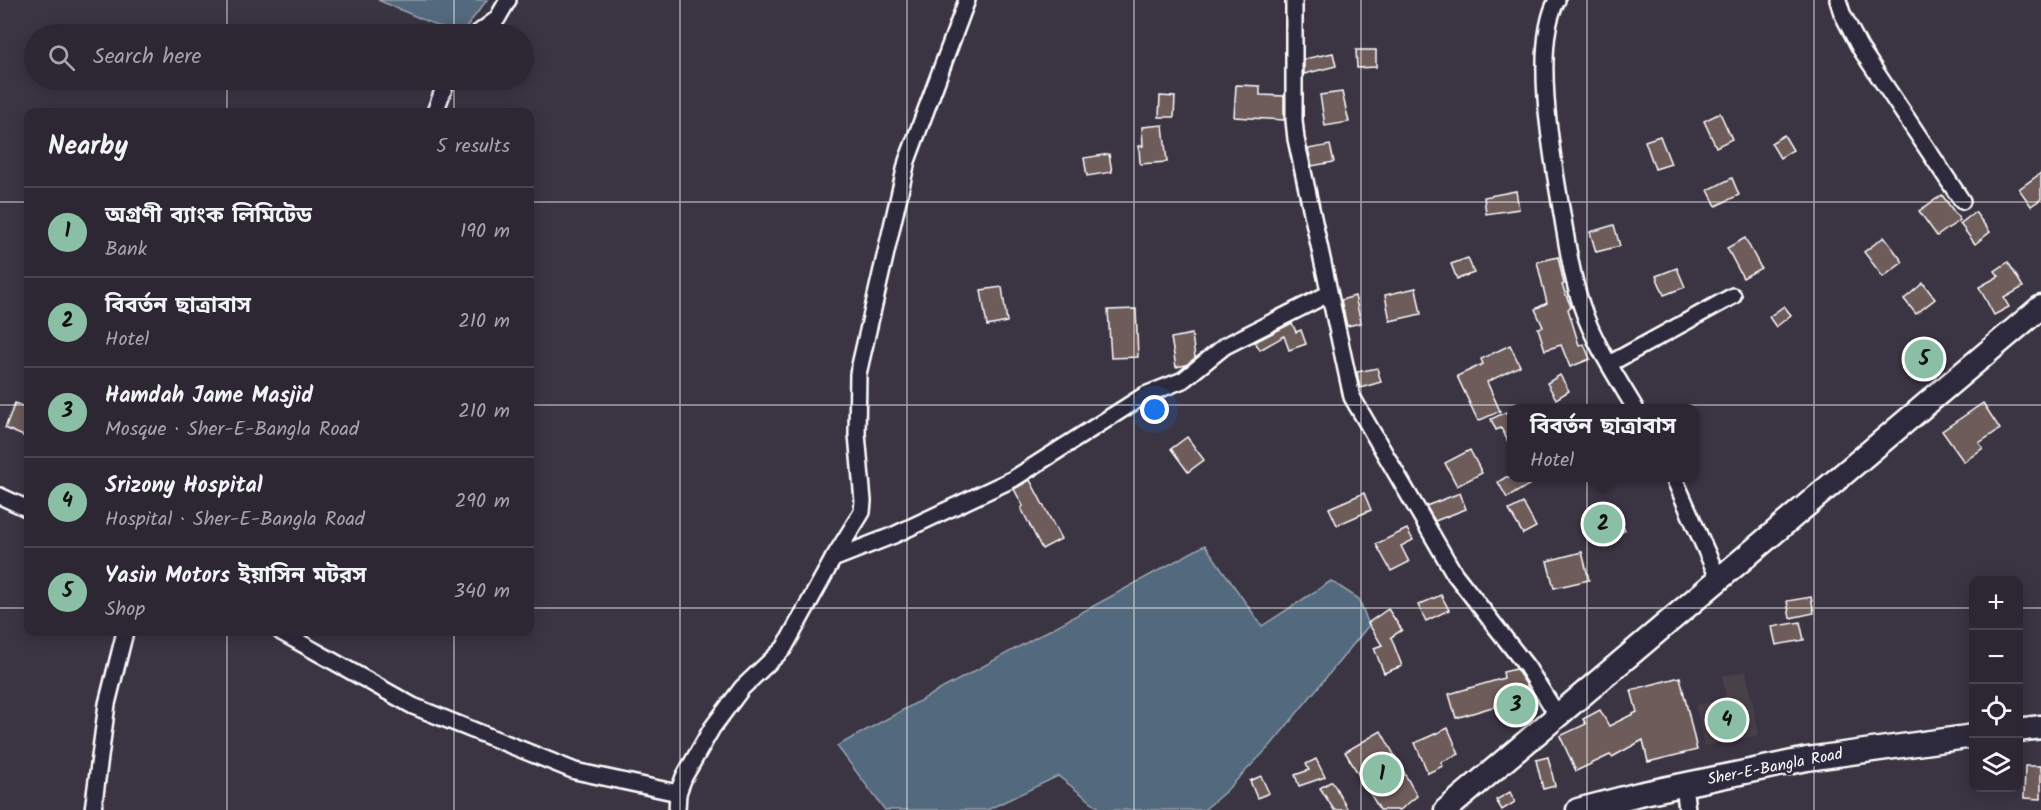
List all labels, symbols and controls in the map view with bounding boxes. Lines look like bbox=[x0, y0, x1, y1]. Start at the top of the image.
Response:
search box bbox=[24, 24, 534, 90]
text: Search here bbox=[93, 40, 201, 75]
icon: search bbox=[45, 41, 78, 74]
text: Nearby bbox=[48, 126, 128, 168]
text: 5 results bbox=[436, 131, 510, 163]
text: অগ্রণী ব্যাংক লিমিটেড bbox=[105, 199, 312, 234]
text: 1 bbox=[64, 216, 71, 248]
text: 190 m bbox=[460, 216, 510, 248]
text: Bank bbox=[105, 234, 147, 266]
text: বিবর্তন ছাত্রাবাস bbox=[105, 289, 251, 324]
text: 2 bbox=[62, 306, 73, 338]
text: 210 m bbox=[458, 306, 510, 338]
text: Hotel bbox=[105, 324, 149, 356]
pin: 5 bbox=[1904, 336, 1944, 382]
text: Hamdah Jame Masjid bbox=[105, 379, 313, 414]
your location bbox=[1140, 395, 1169, 424]
text: 3 bbox=[62, 396, 73, 428]
text: 210 m bbox=[458, 396, 510, 428]
popup bbox=[1507, 404, 1699, 482]
text: বিবর্তন ছাত্রাবাস bbox=[1530, 410, 1676, 445]
text: Mosque · Sher-E-Bangla Road bbox=[105, 414, 359, 446]
text: Hotel bbox=[1530, 445, 1574, 477]
text: Srizony Hospital bbox=[105, 469, 263, 504]
text: 4 bbox=[62, 486, 73, 518]
text: 290 m bbox=[455, 486, 510, 518]
pin: 2 bbox=[1584, 502, 1622, 546]
text: Hospital · Sher-E-Bangla Road bbox=[105, 504, 365, 536]
text: Yasin Motors ইয়াসিন মটরস bbox=[105, 559, 366, 594]
text: 5 bbox=[62, 576, 73, 608]
text: 340 m bbox=[454, 576, 510, 608]
map controls bbox=[1969, 576, 2023, 792]
button: + bbox=[1969, 576, 2023, 630]
text: Shop bbox=[105, 594, 145, 626]
button: − bbox=[1969, 630, 2023, 684]
pin: 3 bbox=[1496, 682, 1536, 728]
button: locate bbox=[1969, 684, 2023, 738]
pin: 4 bbox=[1708, 698, 1746, 742]
button: layers bbox=[1969, 738, 2023, 792]
street label: Sher-E-Bangla Road bbox=[1705, 741, 1846, 792]
pin: 1 bbox=[1362, 752, 1402, 796]

